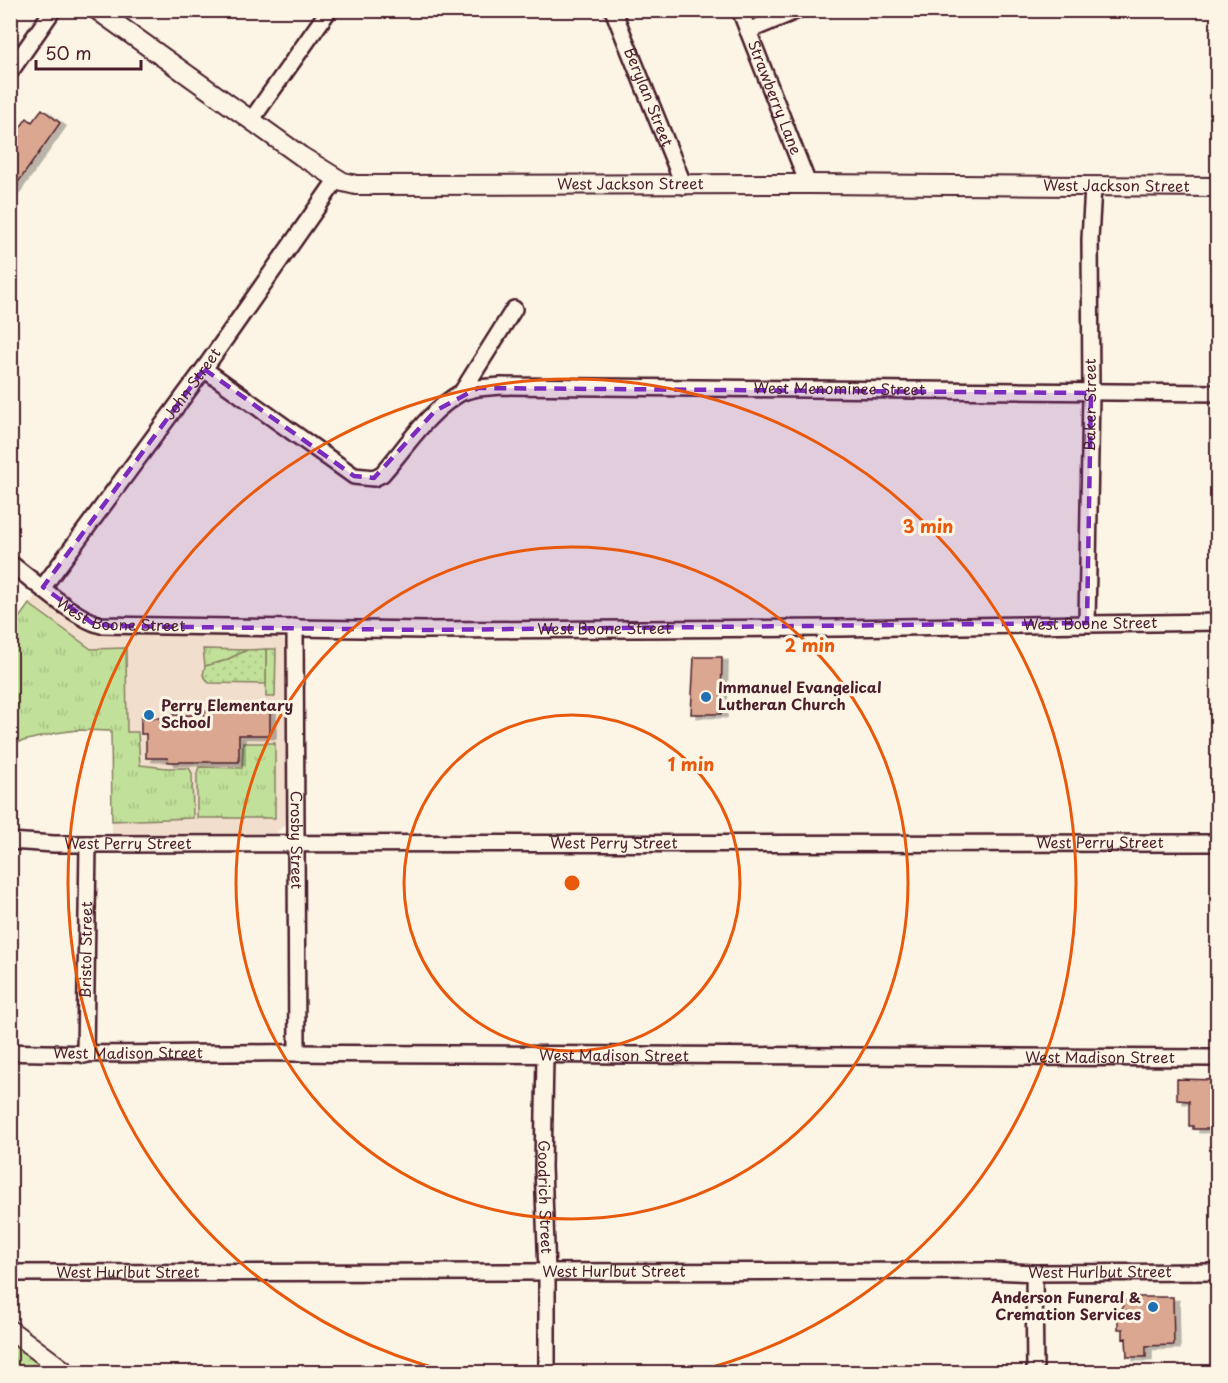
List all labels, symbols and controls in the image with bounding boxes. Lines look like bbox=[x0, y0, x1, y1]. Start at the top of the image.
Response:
scale bar bbox=[36, 33, 141, 71]
street label: Strawberry Lane bbox=[743, 36, 808, 158]
text: 50 m bbox=[45, 39, 92, 66]
street label: Berylan Street bbox=[619, 44, 680, 150]
street label: West Jackson Street bbox=[557, 171, 704, 195]
street label: West Jackson Street bbox=[1043, 173, 1190, 197]
street label: John Street bbox=[157, 343, 226, 424]
street label: Baker Street bbox=[1077, 358, 1101, 452]
street label: West Menominee Street bbox=[753, 375, 925, 400]
text: 3 min bbox=[903, 512, 953, 539]
street label: West Boone Street bbox=[52, 590, 186, 636]
street label: West Boone Street bbox=[1023, 610, 1157, 635]
street label: West Boone Street bbox=[537, 616, 671, 639]
text: 2 min bbox=[785, 631, 835, 658]
place label: Immanuel Evangelical Lutheran Church bbox=[718, 675, 882, 715]
marker: Immanuel Evangelical Lutheran Church bbox=[699, 690, 713, 704]
place label: Perry Elementary School bbox=[161, 693, 293, 733]
marker: Perry Elementary School bbox=[142, 708, 156, 722]
text: 1 min bbox=[668, 750, 714, 777]
street label: Crosby Street bbox=[286, 791, 309, 890]
street label: West Perry Street bbox=[550, 830, 678, 854]
street label: West Perry Street bbox=[1036, 830, 1164, 853]
street label: West Perry Street bbox=[64, 831, 192, 854]
centre of rings bbox=[562, 873, 582, 893]
street label: Bristol Street bbox=[73, 901, 97, 999]
street label: West Madison Street bbox=[53, 1040, 203, 1064]
street label: West Madison Street bbox=[539, 1043, 689, 1067]
street label: West Madison Street bbox=[1025, 1045, 1175, 1068]
street label: Goodrich Street bbox=[533, 1140, 559, 1254]
street label: West Hurlbut Street bbox=[542, 1259, 686, 1282]
street label: West Hurlbut Street bbox=[1028, 1259, 1172, 1283]
street label: West Hurlbut Street bbox=[56, 1260, 200, 1283]
place label: Anderson Funeral & Cremation Services bbox=[991, 1285, 1141, 1325]
marker: Anderson Funeral & Cremation Services bbox=[1146, 1300, 1160, 1314]

